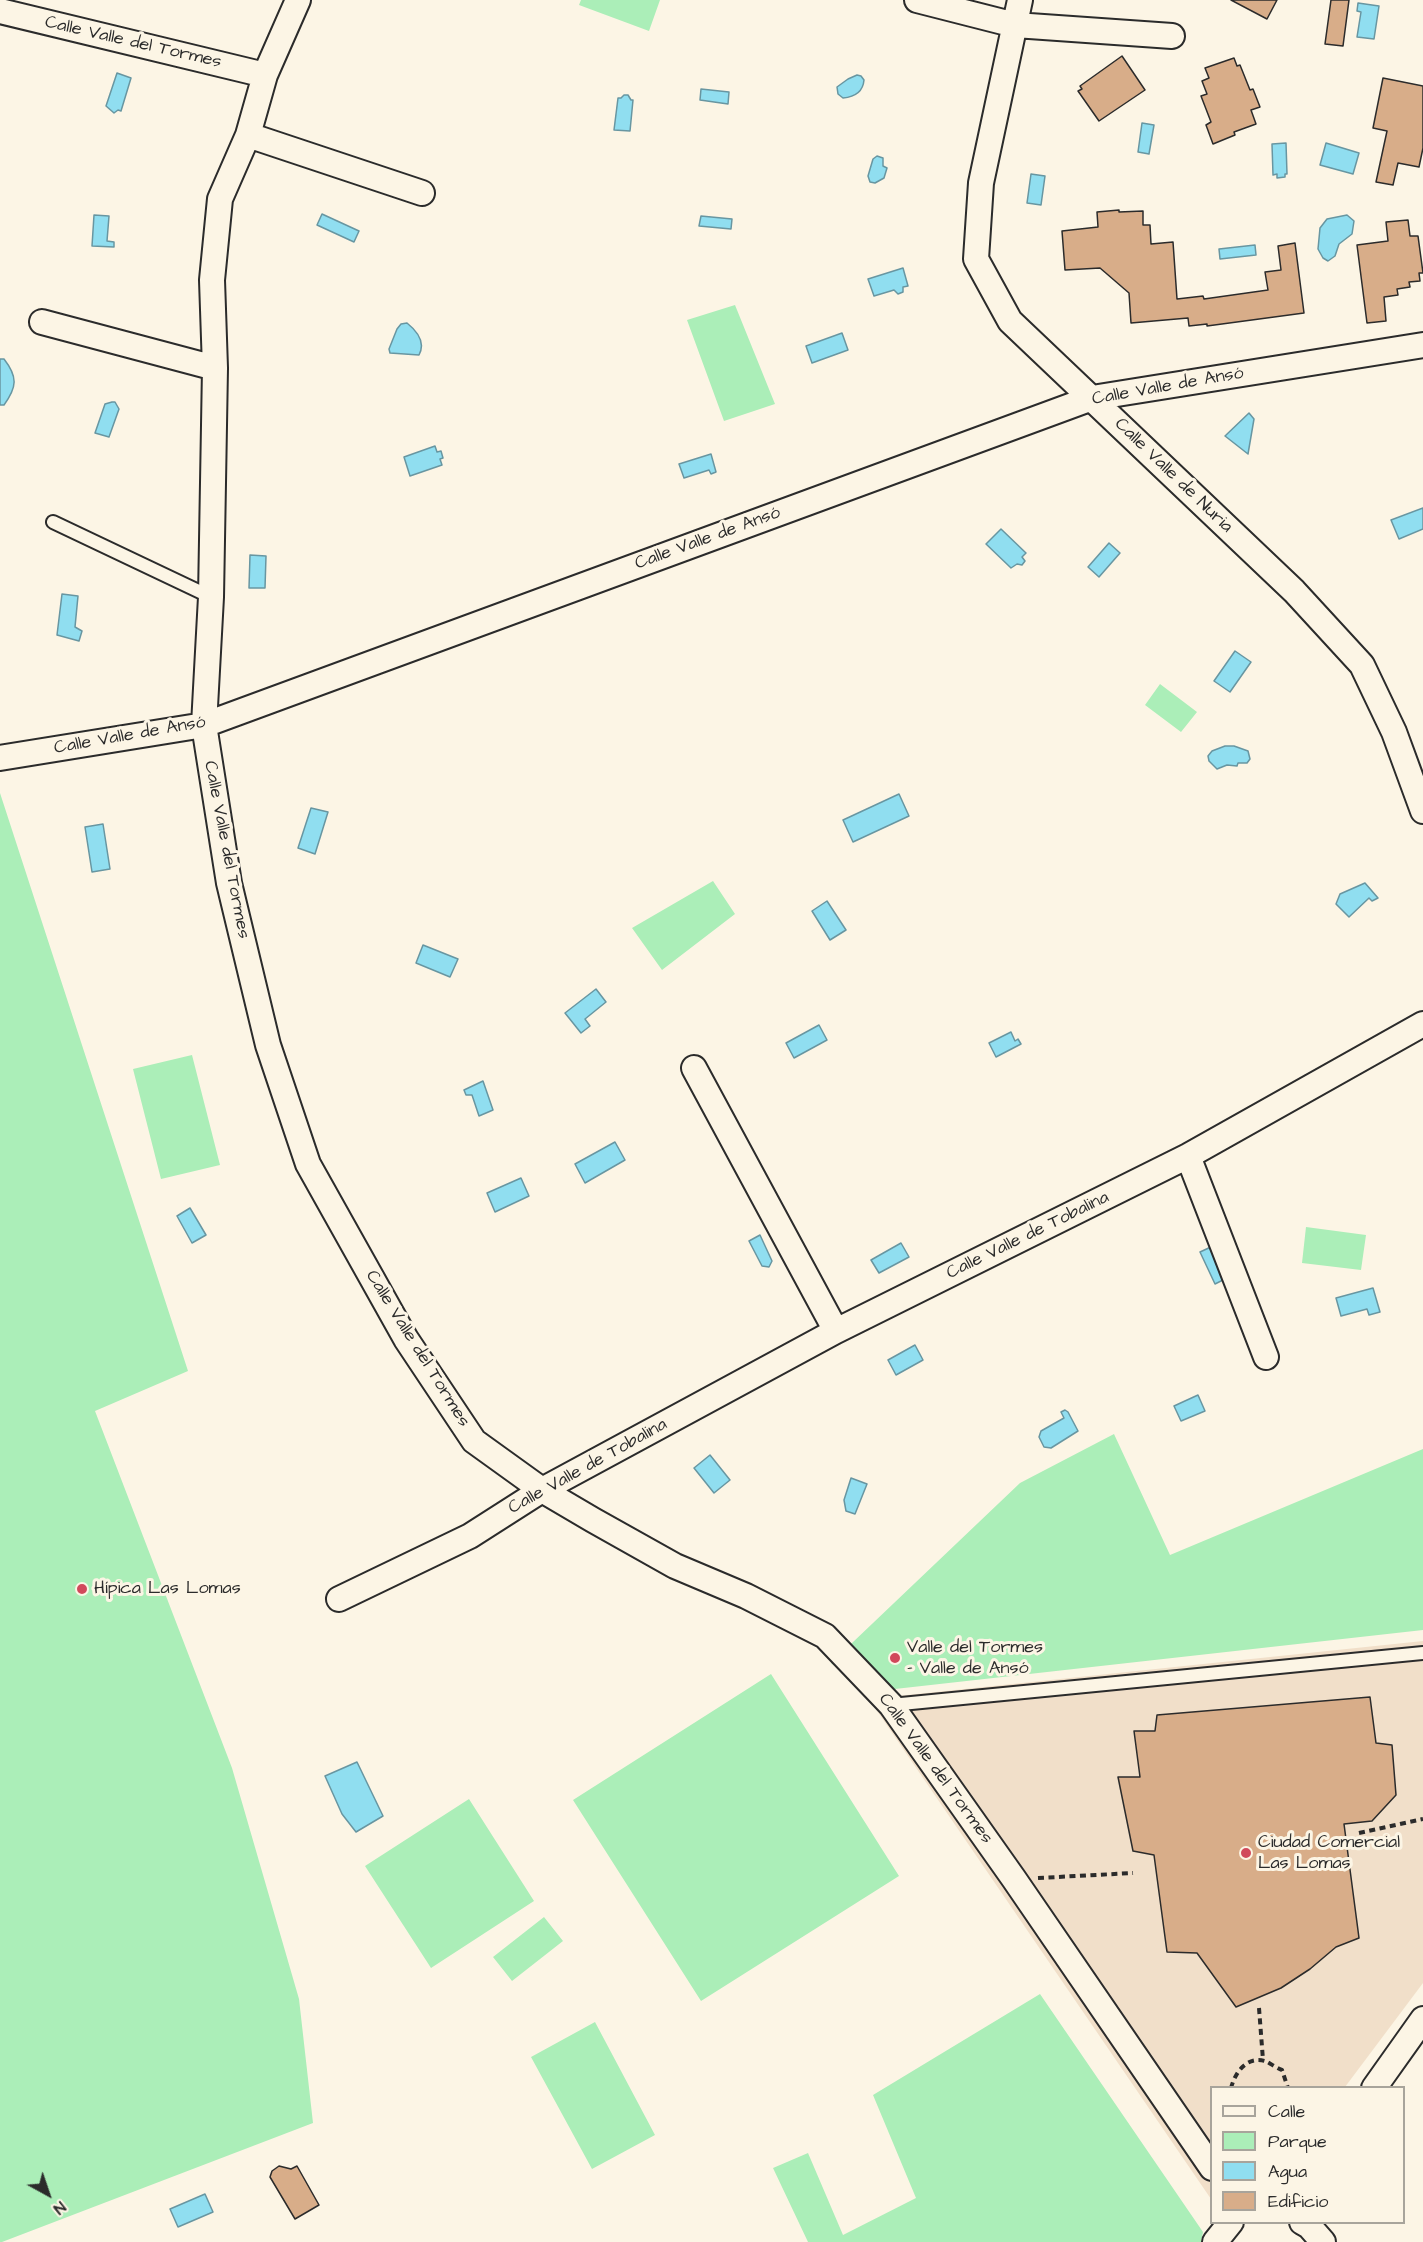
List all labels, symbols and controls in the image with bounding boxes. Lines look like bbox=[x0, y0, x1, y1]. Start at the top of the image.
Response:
street label: Calle Valle del Tormes bbox=[43, 12, 223, 74]
street label: Calle Valle de Ansó bbox=[1091, 363, 1245, 411]
street label: Calle Valle de Nuria bbox=[1109, 414, 1237, 538]
street label: Calle Valle de Ansó bbox=[632, 503, 784, 575]
street label: Calle Valle de Ansó bbox=[53, 712, 207, 760]
street label: Calle Valle del Tormes bbox=[198, 759, 254, 941]
street label: Calle Valle de Tobalina bbox=[943, 1187, 1113, 1285]
street label: Calle Valle del Tormes bbox=[360, 1267, 474, 1431]
street label: Calle Valle de Tobalina bbox=[505, 1414, 671, 1520]
place label: Hípica Las Lomas bbox=[94, 1578, 241, 1600]
marker: Hípica Las Lomas bbox=[75, 1582, 89, 1596]
place label: Valle del Tormes - Valle de Ansó bbox=[907, 1637, 1043, 1680]
marker: Valle del Tormes - Valle de Ansó bbox=[888, 1651, 902, 1665]
street label: Calle Valle del Tormes bbox=[873, 1690, 997, 1848]
place label: Ciudad Comercial Las Lomas bbox=[1258, 1832, 1400, 1874]
marker: Ciudad Comercial Las Lomas bbox=[1239, 1846, 1253, 1860]
legend bbox=[1210, 2086, 1405, 2224]
text: Calle bbox=[1268, 2099, 1305, 2124]
text: Parque bbox=[1268, 2129, 1327, 2154]
text: Agua bbox=[1268, 2159, 1307, 2184]
north arrow bbox=[18, 2164, 78, 2224]
text: Edificio bbox=[1268, 2189, 1328, 2214]
text: N bbox=[49, 2196, 70, 2219]

